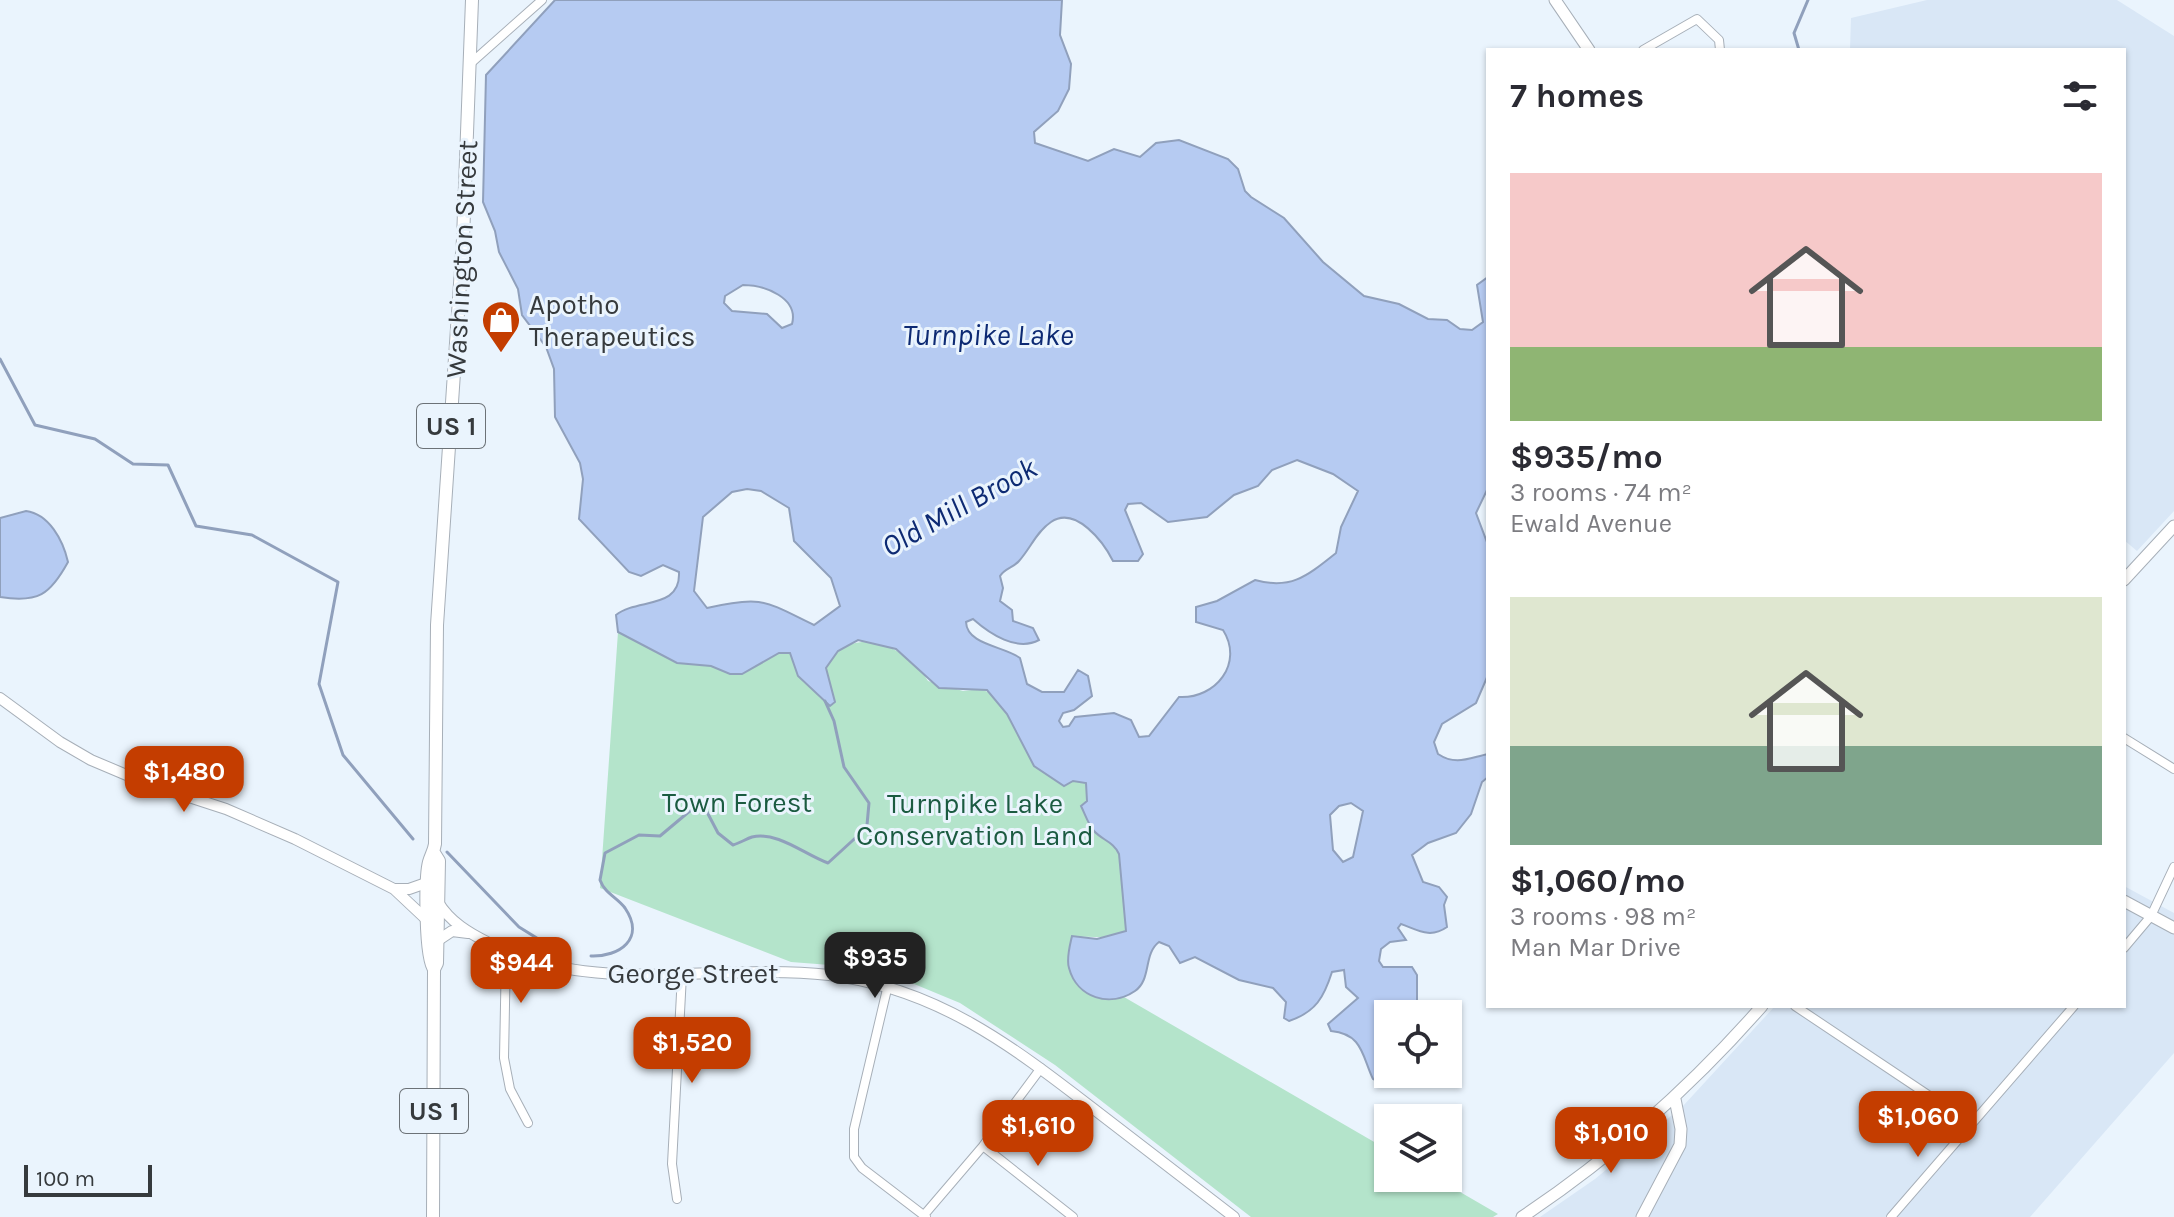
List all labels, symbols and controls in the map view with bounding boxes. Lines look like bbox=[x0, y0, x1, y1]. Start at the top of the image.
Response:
icon: filters bbox=[2058, 74, 2102, 118]
text: 7 homes bbox=[1510, 76, 1644, 116]
street label: Washington Street bbox=[439, 139, 484, 379]
icon: home bbox=[1734, 225, 1878, 369]
place label: Apotho Therapeutics bbox=[529, 288, 696, 353]
shop icon: Apotho Therapeutics bbox=[480, 299, 522, 354]
water label: Turnpike Lake bbox=[902, 317, 1074, 353]
road number: US 1 bbox=[417, 404, 485, 448]
text: $935/mo bbox=[1510, 437, 1663, 477]
water label: Old Mill Brook bbox=[875, 449, 1043, 564]
text: 3 rooms · 74 m² bbox=[1510, 477, 1692, 508]
text: Ewald Avenue bbox=[1510, 508, 1672, 539]
icon: home bbox=[1734, 649, 1878, 793]
pin: $1,480 bbox=[119, 746, 249, 814]
text: $1,480 bbox=[143, 756, 225, 787]
park label: Town Forest bbox=[662, 786, 812, 819]
park label: Turnpike Lake Conservation Land bbox=[856, 787, 1094, 852]
text: $1,060/mo bbox=[1510, 861, 1685, 901]
text: 3 rooms · 98 m² bbox=[1510, 901, 1696, 932]
pin: $935 bbox=[828, 932, 922, 1000]
text: Man Mar Drive bbox=[1510, 932, 1681, 963]
pin: $944 bbox=[474, 937, 568, 1005]
text: $935 bbox=[842, 942, 908, 973]
text: $944 bbox=[489, 947, 553, 978]
street label: George Street bbox=[607, 957, 779, 990]
map controls bbox=[1374, 1000, 1462, 1192]
button: locate bbox=[1374, 1000, 1462, 1088]
pin: $1,520 bbox=[627, 1017, 757, 1085]
text: $1,520 bbox=[651, 1027, 733, 1058]
road number: US 1 bbox=[400, 1089, 468, 1133]
pin: $1,060 bbox=[1853, 1091, 1983, 1159]
pin: $1,610 bbox=[973, 1100, 1103, 1168]
text: $1,060 bbox=[1877, 1101, 1959, 1132]
button: layers bbox=[1374, 1104, 1462, 1192]
pin: $1,010 bbox=[1546, 1107, 1676, 1175]
text: $1,610 bbox=[1000, 1110, 1076, 1141]
text: $1,010 bbox=[1573, 1117, 1649, 1148]
scale bar bbox=[24, 1161, 152, 1197]
text: 100 m bbox=[36, 1166, 95, 1192]

